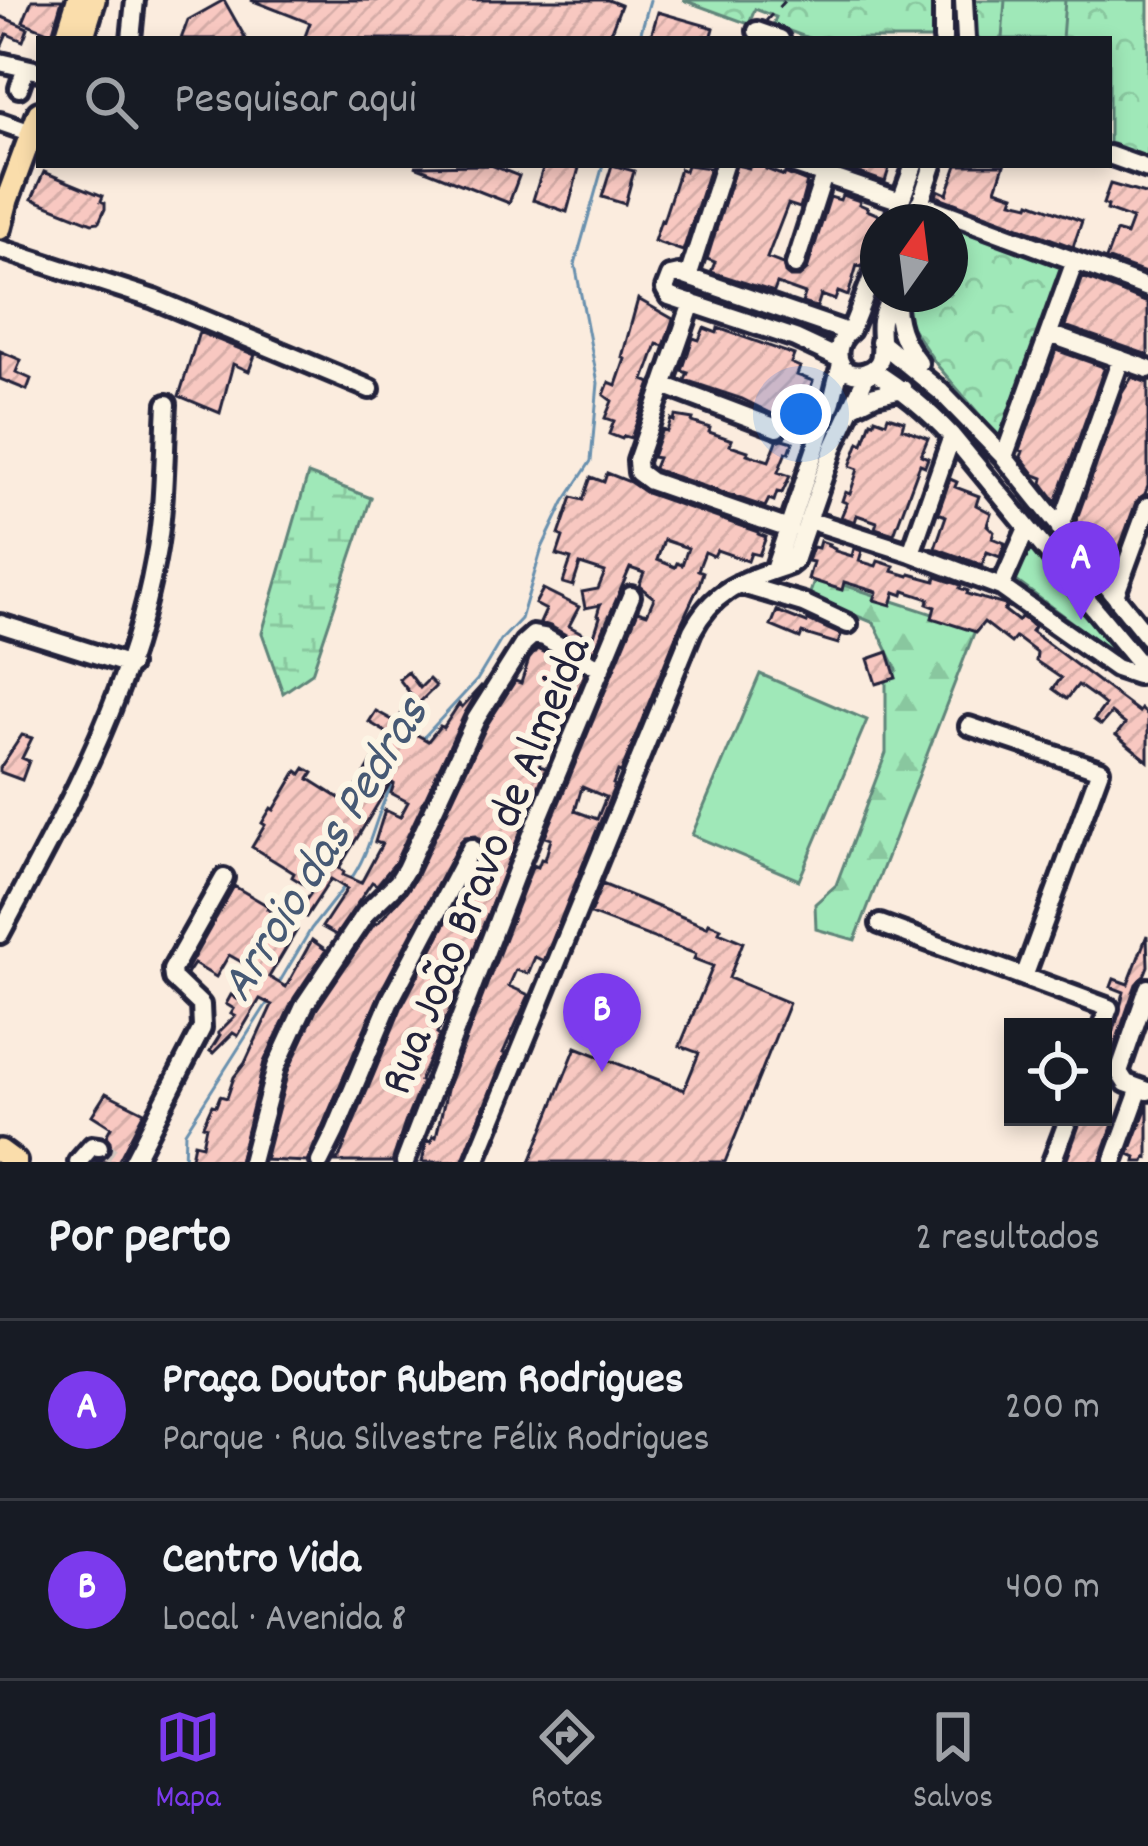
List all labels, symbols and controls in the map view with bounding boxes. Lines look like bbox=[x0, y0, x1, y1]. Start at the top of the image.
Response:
search box bbox=[36, 36, 1112, 168]
icon: search bbox=[78, 69, 144, 135]
text: Pesquisar aqui bbox=[174, 70, 417, 134]
north arrow bbox=[860, 204, 968, 312]
your location bbox=[771, 384, 831, 444]
pin: A bbox=[1042, 521, 1120, 620]
street label: Rua João Bravo de Almeida bbox=[366, 626, 613, 1106]
water label: Arroio das Pedras bbox=[205, 684, 451, 1017]
pin: B bbox=[563, 973, 641, 1072]
map controls bbox=[1004, 1018, 1112, 1126]
button: locate bbox=[1004, 1018, 1112, 1126]
text: Por perto bbox=[48, 1204, 231, 1276]
text: 2 resultados bbox=[915, 1213, 1100, 1268]
text: Praça Doutor Rubem Rodrigues bbox=[162, 1350, 684, 1414]
text: A bbox=[76, 1382, 98, 1437]
text: 200 m bbox=[1005, 1382, 1100, 1437]
text: Parque · Rua Silvestre Félix Rodrigues bbox=[162, 1414, 710, 1469]
text: Centro Vida bbox=[162, 1530, 361, 1594]
text: B bbox=[78, 1562, 96, 1617]
text: 400 m bbox=[1006, 1562, 1100, 1617]
text: Local · Avenida 8 bbox=[162, 1594, 406, 1649]
tab: Mapa bbox=[155, 1704, 221, 1823]
tab: Rotas bbox=[531, 1704, 603, 1823]
tab: Salvos bbox=[913, 1704, 993, 1823]

